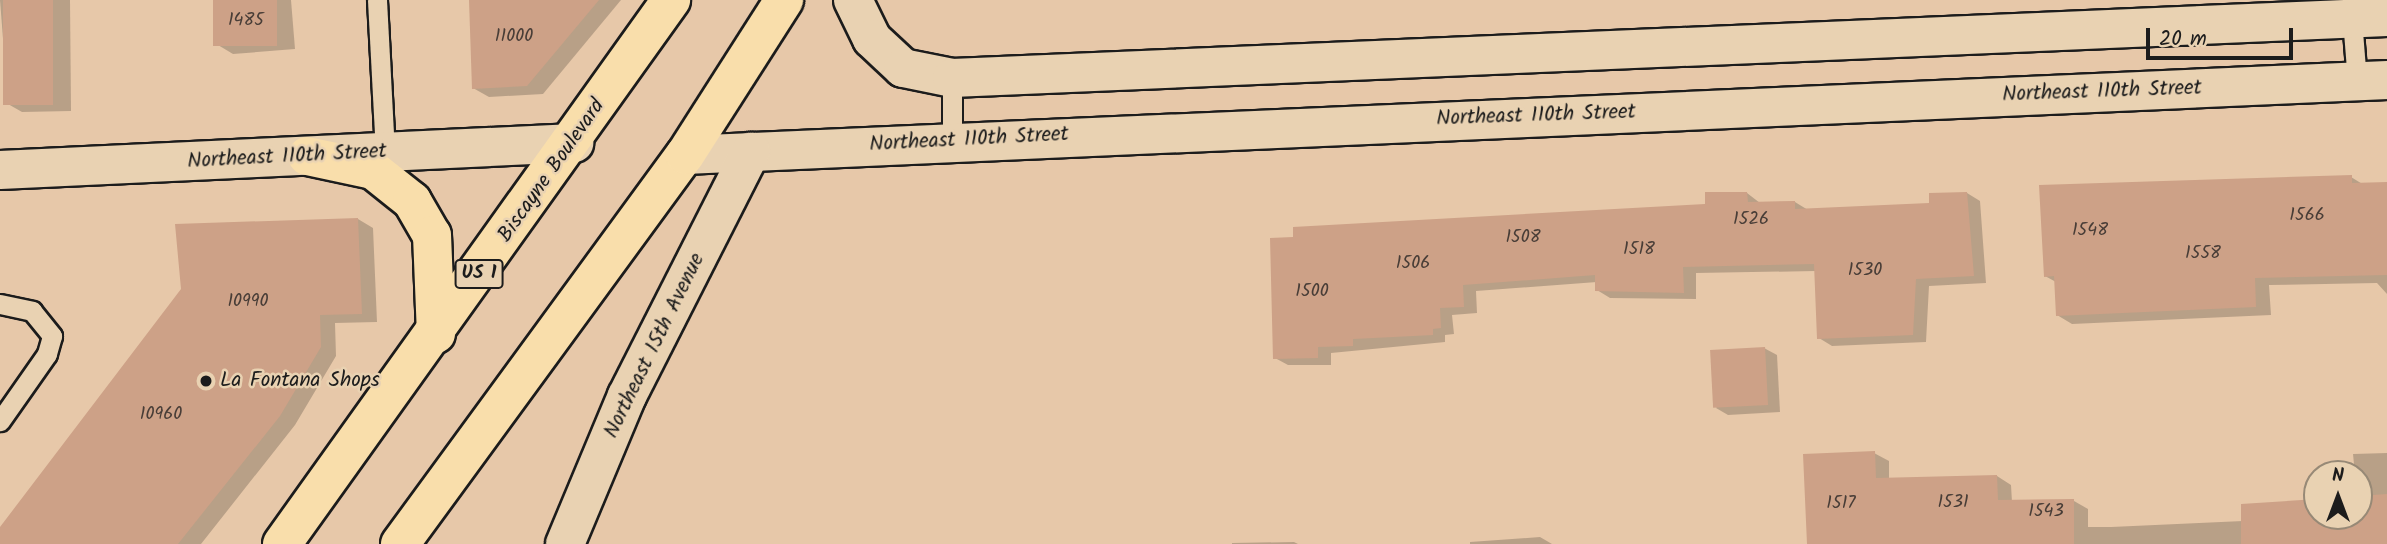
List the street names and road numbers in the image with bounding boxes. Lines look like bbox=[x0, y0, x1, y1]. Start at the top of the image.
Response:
street label: Northeast 110th Street bbox=[2002, 76, 2202, 108]
street label: Biscayne Boulevard bbox=[493, 94, 611, 248]
street label: Northeast 110th Street bbox=[1436, 100, 1636, 132]
street label: Northeast 110th Street bbox=[869, 122, 1069, 158]
street label: Northeast 110th Street bbox=[187, 139, 387, 175]
street label: Northeast 15th Avenue bbox=[599, 250, 711, 442]
road number: US 1 bbox=[454, 258, 504, 290]

